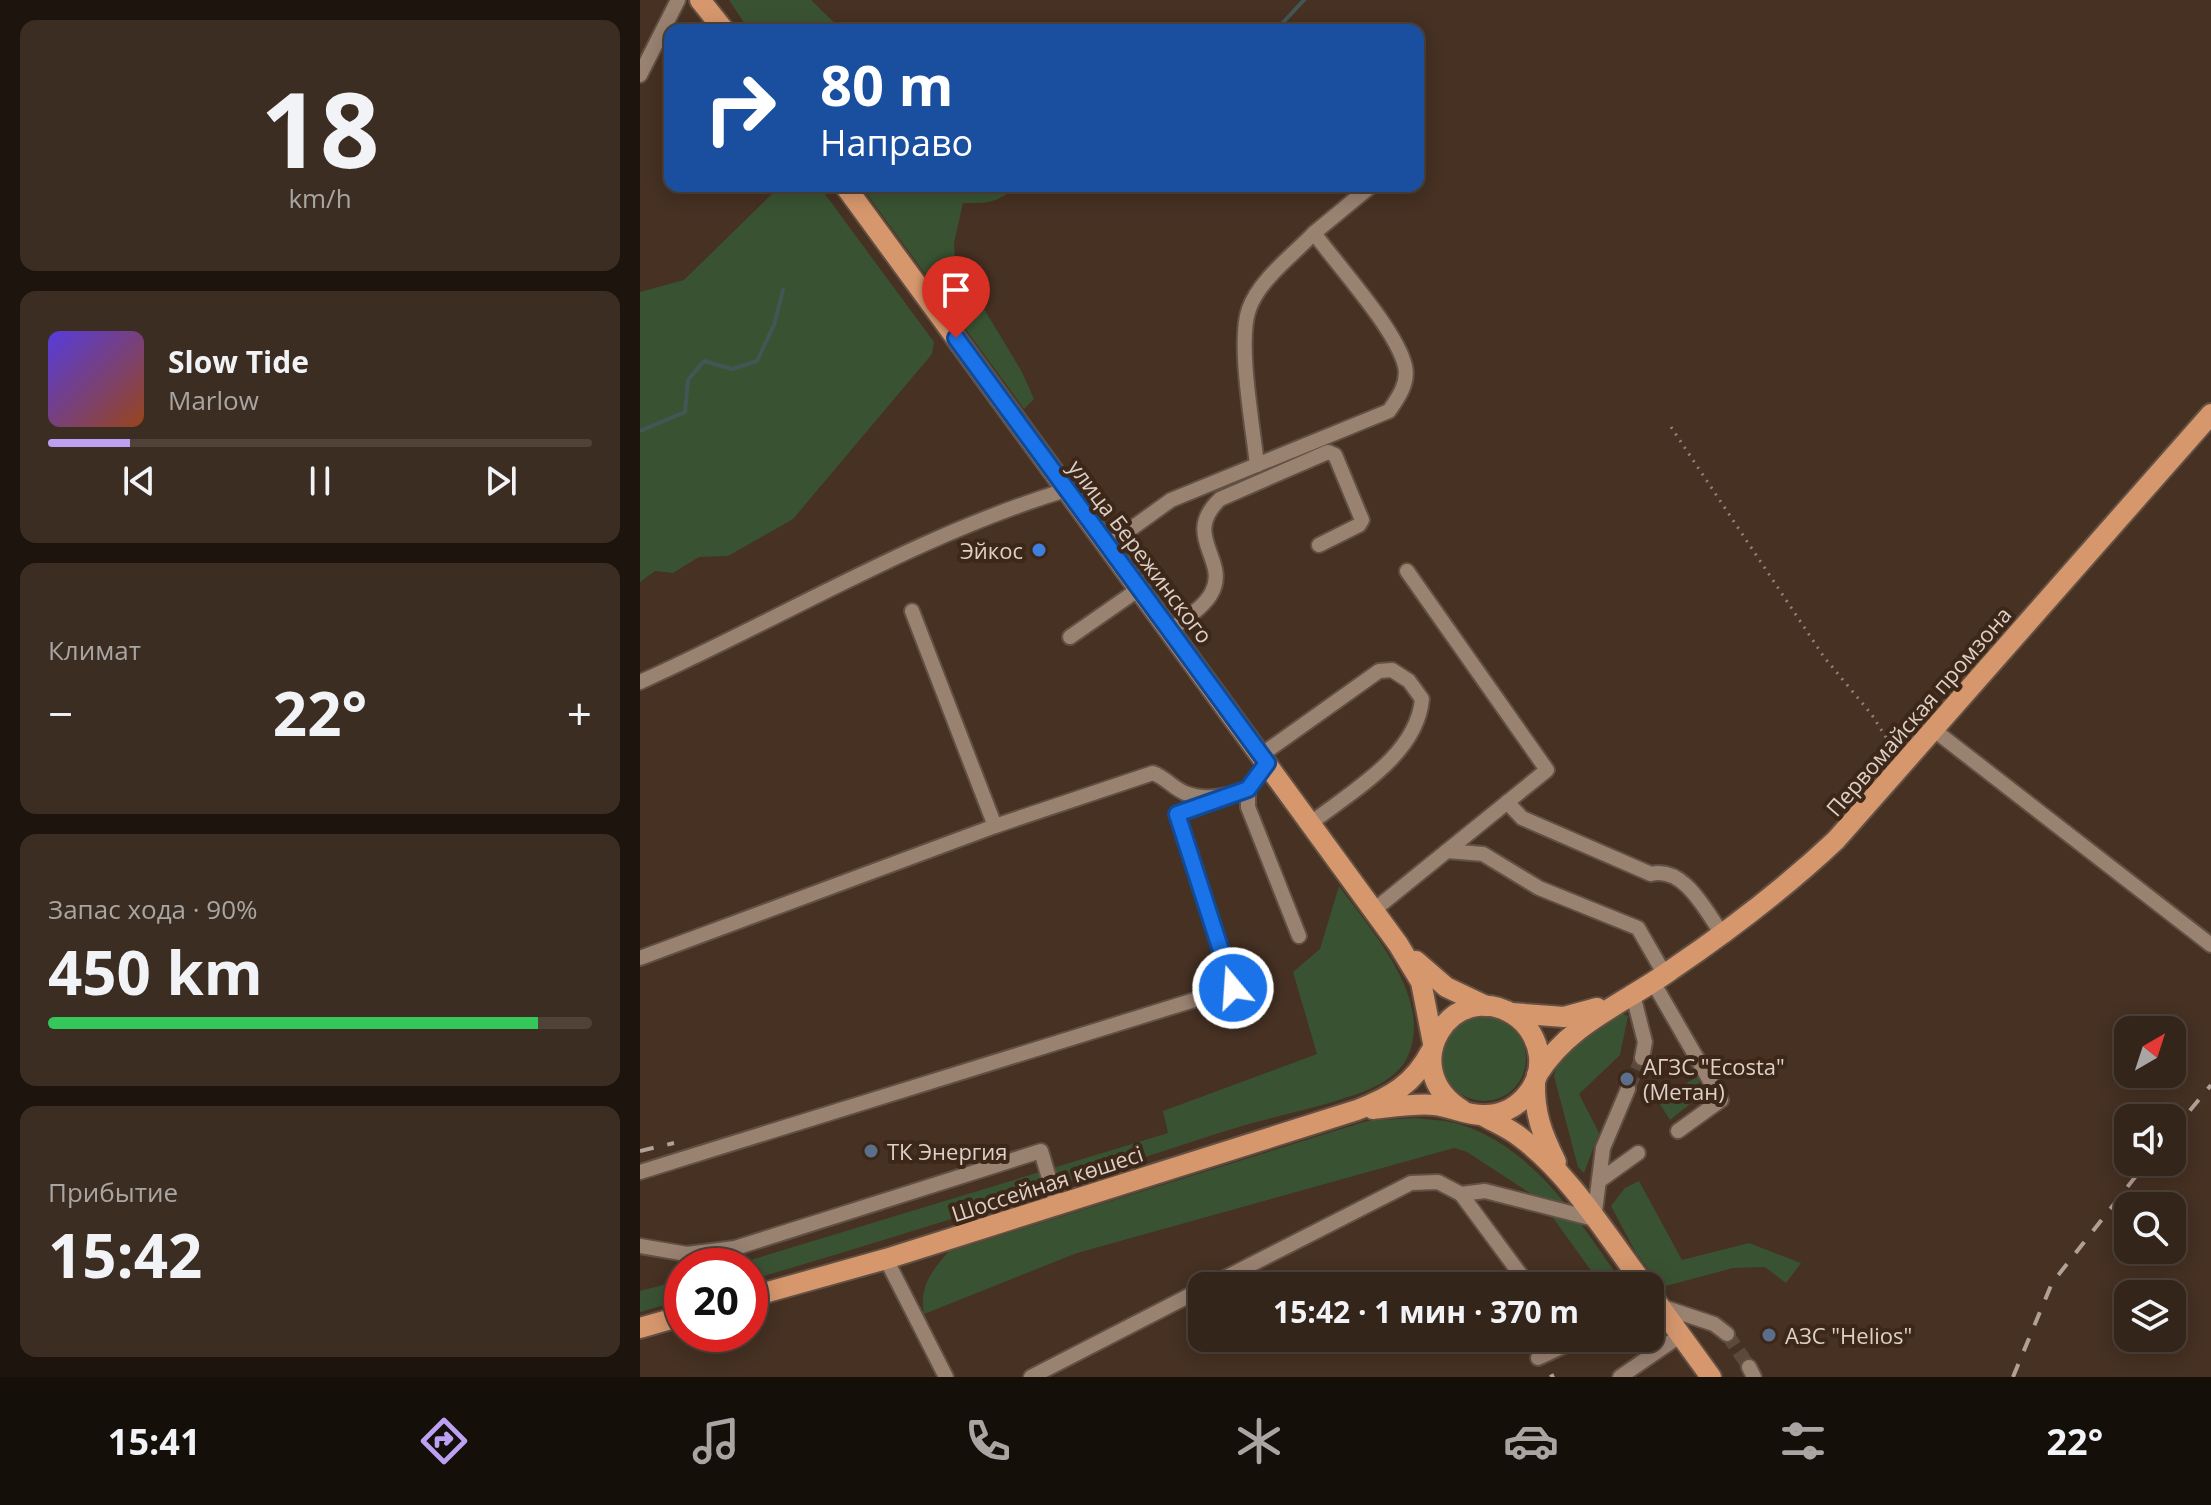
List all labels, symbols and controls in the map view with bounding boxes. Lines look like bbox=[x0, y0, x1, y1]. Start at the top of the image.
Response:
text: 80 m bbox=[820, 46, 954, 122]
icon: right bbox=[688, 56, 792, 160]
text: 18 bbox=[261, 57, 379, 198]
text: Направо bbox=[820, 118, 973, 167]
text: km/h bbox=[288, 180, 352, 216]
pin bbox=[922, 256, 990, 338]
icon: arrive bbox=[934, 268, 978, 312]
text: Slow Tide bbox=[168, 341, 309, 382]
text: Marlow bbox=[168, 382, 259, 418]
street label: улица Бережинского bbox=[1062, 453, 1220, 649]
icon: previous bbox=[117, 459, 161, 503]
icon: pause bbox=[298, 459, 342, 503]
icon: next bbox=[479, 459, 523, 503]
place label: Эйкос bbox=[960, 535, 1023, 565]
marker: Эйкос bbox=[1030, 541, 1048, 559]
street label: Первомайская промзона bbox=[1819, 600, 2017, 822]
text: Климат bbox=[48, 632, 141, 668]
text: 22° bbox=[273, 672, 367, 754]
text: − bbox=[48, 683, 73, 743]
text: + bbox=[567, 683, 592, 743]
text: Запас хода · 90% bbox=[48, 891, 258, 927]
text: 450 km bbox=[48, 931, 263, 1013]
position arrow bbox=[1191, 946, 1275, 1030]
north arrow bbox=[2114, 1016, 2186, 1088]
map controls bbox=[2114, 1016, 2186, 1352]
place label: АГЗС "Ecosta" (Метан) bbox=[1643, 1051, 1785, 1106]
marker: АГЗС "Ecosta" (Метан) bbox=[1618, 1070, 1636, 1088]
button: sound bbox=[2114, 1104, 2186, 1176]
place label: ТК Энергия bbox=[887, 1136, 1008, 1166]
street label: Шоссейная көшесі bbox=[947, 1138, 1147, 1228]
marker: ТК Энергия bbox=[862, 1142, 880, 1160]
text: Прибытие bbox=[48, 1174, 178, 1210]
button: search bbox=[2114, 1192, 2186, 1264]
text: 15:42 bbox=[48, 1214, 202, 1296]
speed limit sign: 20 bbox=[664, 1248, 768, 1352]
button: layers bbox=[2114, 1280, 2186, 1352]
text: 15:42 · 1 мин · 370 m bbox=[1273, 1291, 1579, 1332]
place label: АЗС "Helios" bbox=[1785, 1320, 1912, 1350]
marker: АЗС "Helios" bbox=[1760, 1326, 1778, 1344]
icon: directions bbox=[416, 1413, 472, 1469]
icon: music bbox=[688, 1413, 744, 1469]
icon: phone bbox=[960, 1413, 1016, 1469]
icon: climate bbox=[1231, 1413, 1287, 1469]
icon: car bbox=[1503, 1413, 1559, 1469]
icon: filters bbox=[1775, 1413, 1831, 1469]
text: 15:41 bbox=[108, 1417, 200, 1466]
text: 22° bbox=[2047, 1417, 2103, 1466]

